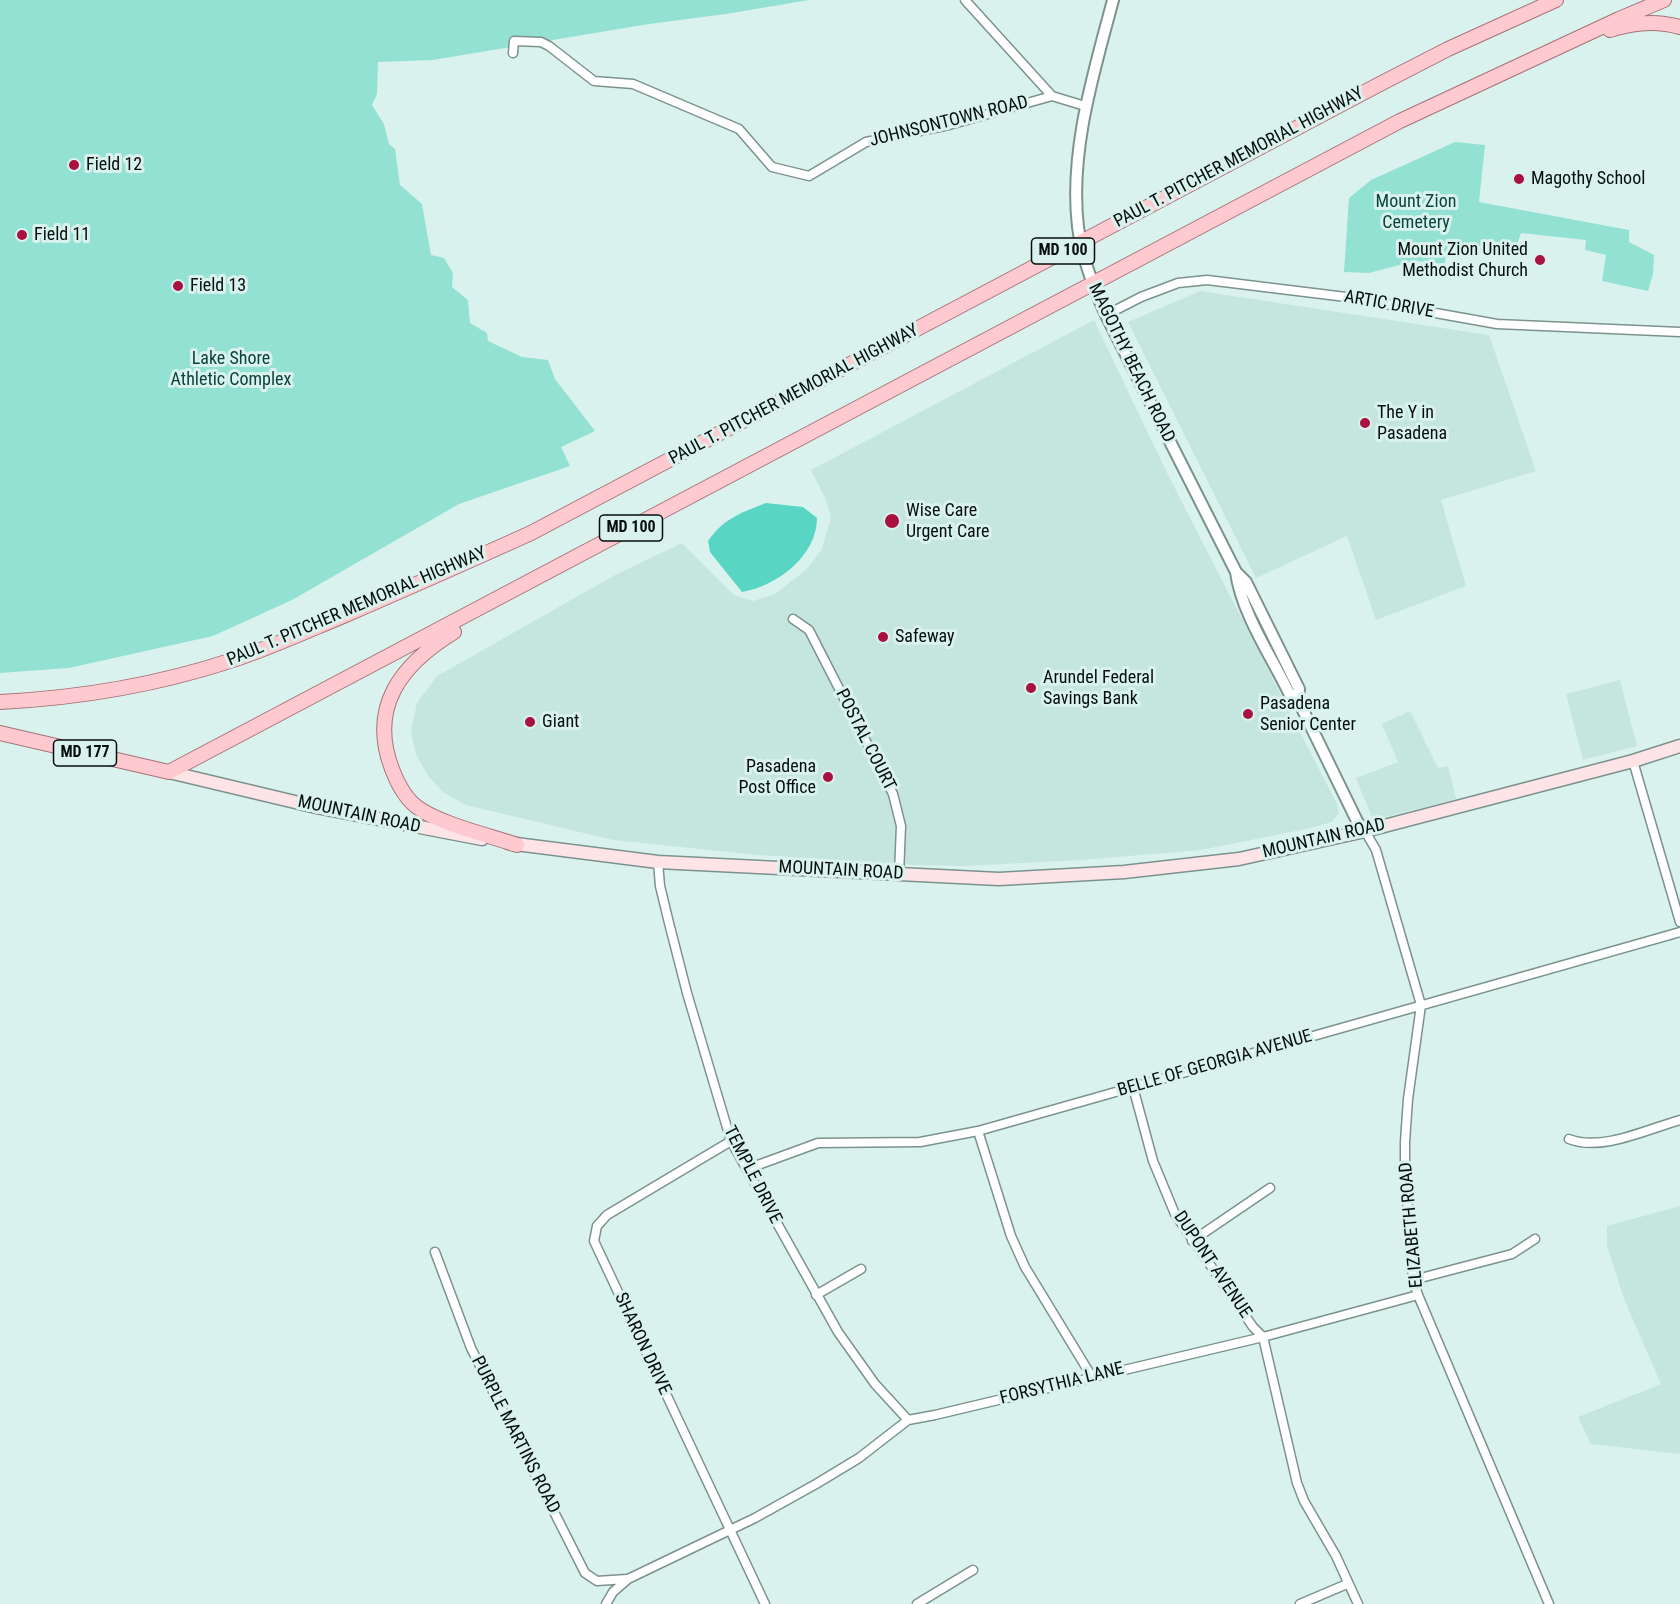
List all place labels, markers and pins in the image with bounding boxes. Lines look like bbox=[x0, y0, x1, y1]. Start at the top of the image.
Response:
place label: Field 12 bbox=[86, 154, 142, 176]
marker: Field 12 bbox=[67, 158, 81, 172]
place label: Magothy School bbox=[1531, 168, 1645, 190]
marker: Magothy School bbox=[1512, 172, 1526, 186]
place label: Field 11 bbox=[34, 224, 90, 246]
marker: Field 11 bbox=[15, 228, 29, 242]
place label: Mount Zion United Methodist Church bbox=[1397, 239, 1528, 282]
marker: Mount Zion United Methodist Church bbox=[1533, 253, 1547, 267]
place label: Field 13 bbox=[190, 275, 246, 297]
marker: Field 13 bbox=[171, 279, 185, 293]
place label: The Y in Pasadena bbox=[1377, 402, 1447, 444]
marker: The Y in Pasadena bbox=[1358, 416, 1372, 430]
place label: Wise Care Urgent Care bbox=[906, 500, 989, 542]
marker: Wise Care Urgent Care bbox=[883, 512, 901, 530]
place label: Safeway bbox=[895, 626, 955, 648]
marker: Safeway bbox=[876, 630, 890, 644]
place label: Arundel Federal Savings Bank bbox=[1043, 667, 1154, 710]
marker: Arundel Federal Savings Bank bbox=[1024, 681, 1038, 695]
place label: Pasadena Senior Center bbox=[1260, 693, 1356, 736]
marker: Pasadena Senior Center bbox=[1241, 707, 1255, 721]
place label: Giant bbox=[542, 711, 579, 733]
marker: Giant bbox=[523, 715, 537, 729]
place label: Pasadena Post Office bbox=[738, 756, 816, 798]
marker: Pasadena Post Office bbox=[821, 770, 835, 784]

